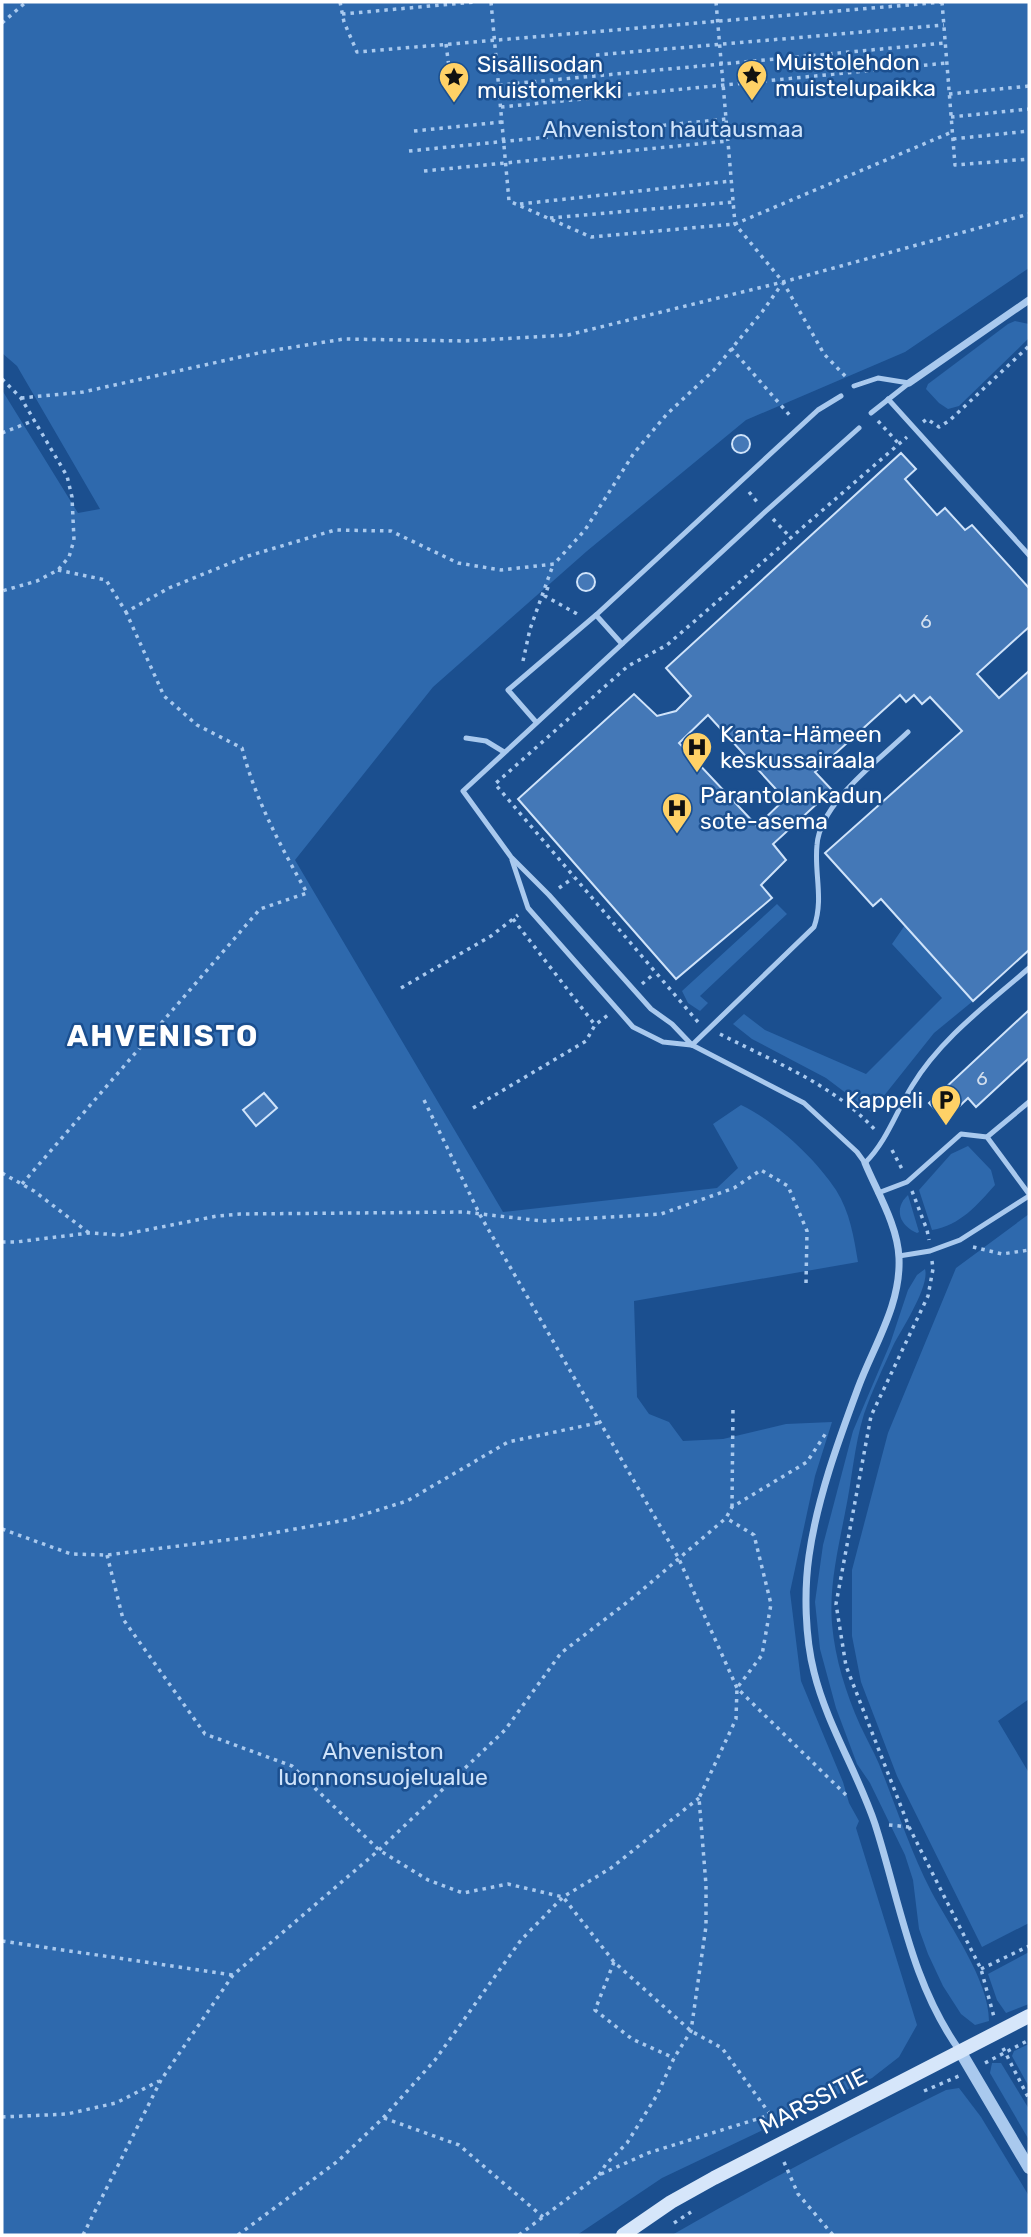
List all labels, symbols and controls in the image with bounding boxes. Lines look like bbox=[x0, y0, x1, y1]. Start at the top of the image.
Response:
place label: Muistolehdon muistelupaikka bbox=[775, 48, 936, 102]
place label: Sisällisodan muistomerkki bbox=[477, 50, 622, 104]
place icon: Muistolehdon muistelupaikka bbox=[735, 58, 769, 102]
place icon: Sisällisodan muistomerkki bbox=[437, 60, 471, 104]
park label: Ahveniston hautausmaa bbox=[543, 115, 803, 143]
house number: 6 bbox=[920, 610, 932, 633]
place label: Kanta-Hämeen keskussairaala bbox=[720, 720, 882, 774]
hospital icon: Kanta-Hämeen keskussairaala bbox=[680, 730, 714, 774]
place label: Parantolankadun sote-asema bbox=[700, 781, 882, 835]
hospital icon: Parantolankadun sote-asema bbox=[660, 791, 694, 835]
district label: AHVENISTO bbox=[67, 1018, 259, 1054]
house number: 6 bbox=[976, 1067, 988, 1090]
parking icon: Kappeli bbox=[929, 1083, 963, 1127]
place label: Kappeli bbox=[845, 1086, 923, 1114]
park label: Ahveniston luonnonsuojelualue bbox=[278, 1737, 488, 1791]
street label: MARSSITIE bbox=[754, 2062, 872, 2140]

